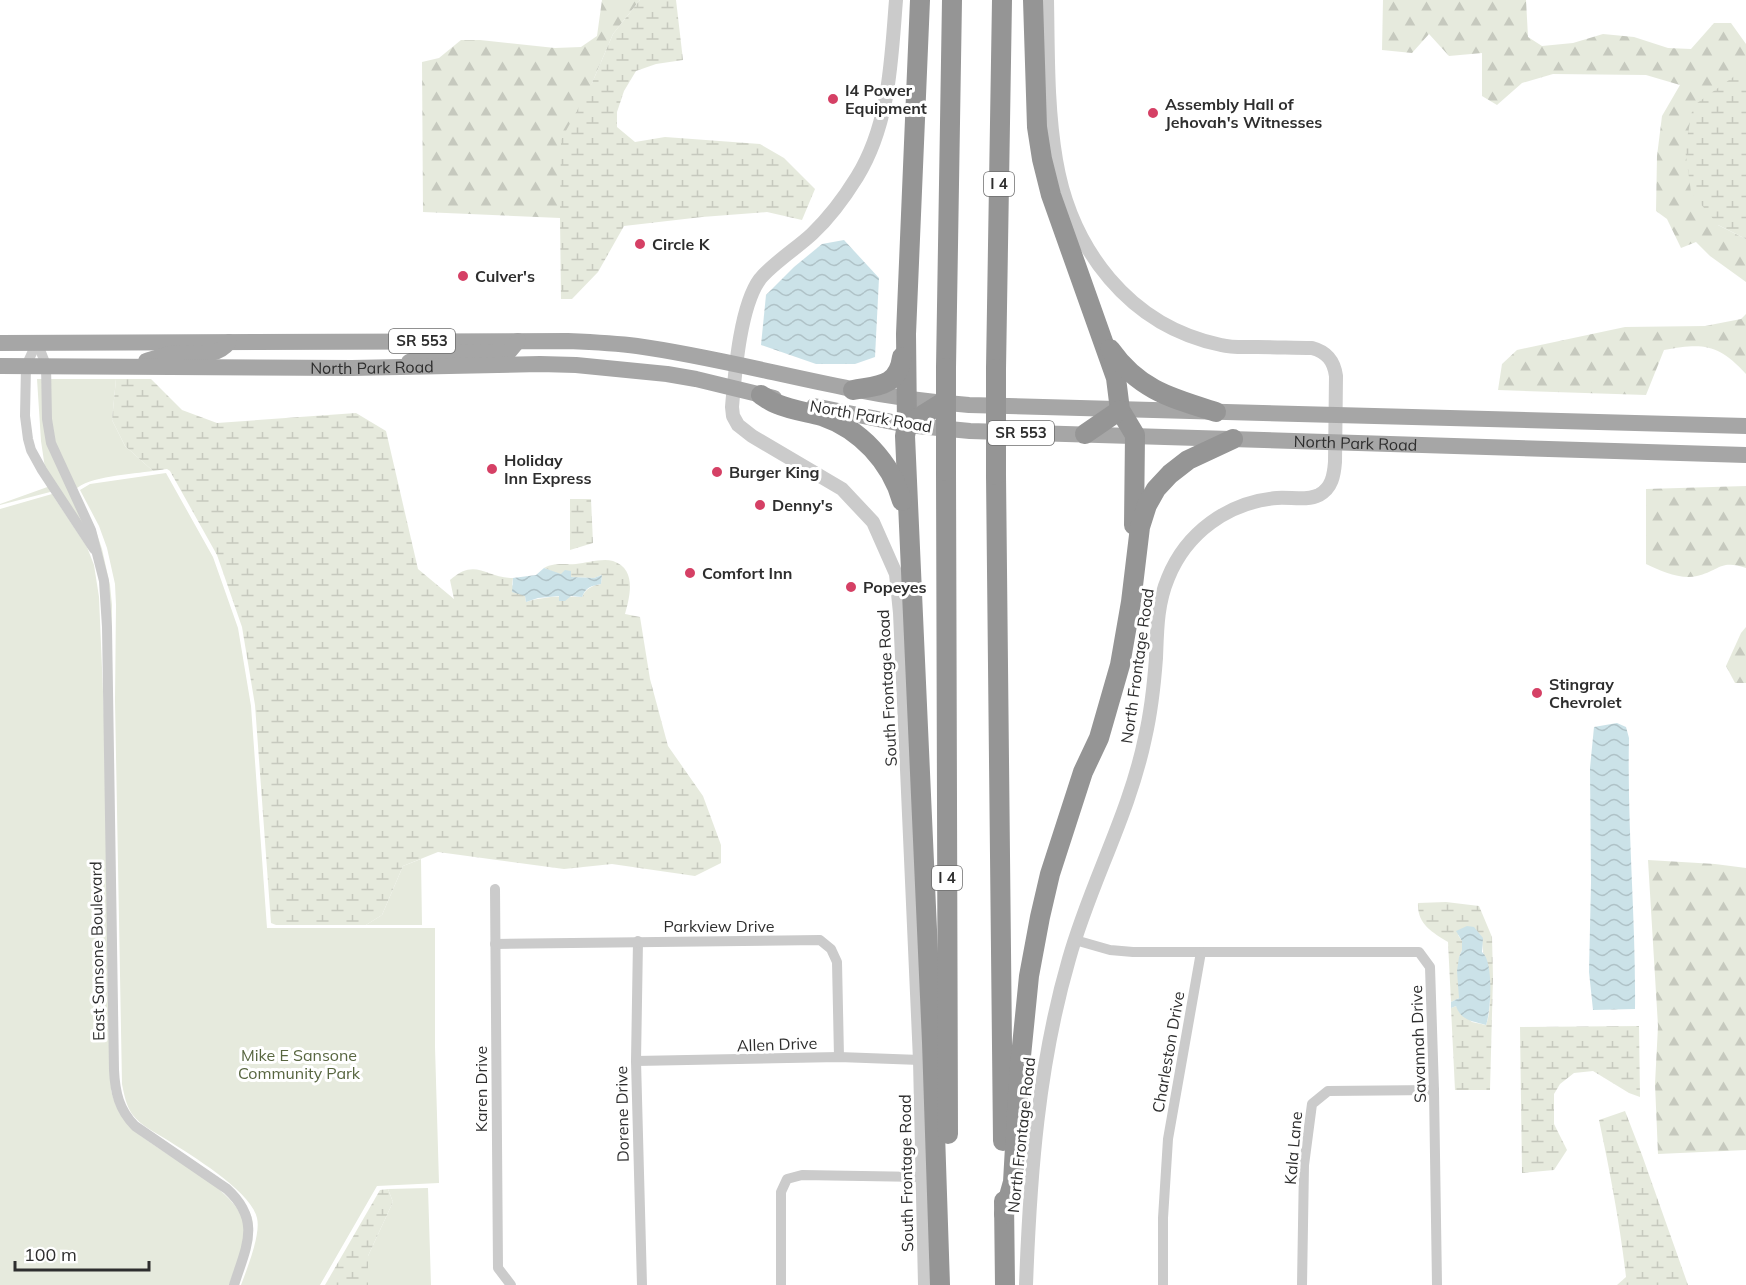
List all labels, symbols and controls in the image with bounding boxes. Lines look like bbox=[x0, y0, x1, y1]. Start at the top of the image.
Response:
place label: I4 Power Equipment bbox=[845, 80, 927, 118]
marker: I4 Power Equipment bbox=[826, 92, 840, 106]
place label: Assembly Hall of Jehovah's Witnesses bbox=[1165, 94, 1322, 132]
marker: Assembly Hall of Jehovah's Witnesses bbox=[1146, 106, 1160, 120]
road number: I 4 bbox=[984, 172, 1014, 196]
place label: Circle K bbox=[652, 234, 711, 254]
marker: Circle K bbox=[633, 237, 647, 251]
place label: Culver's bbox=[475, 266, 535, 286]
marker: Culver's bbox=[456, 269, 470, 283]
road number: SR 553 bbox=[389, 329, 455, 353]
street label: North Park Road bbox=[310, 356, 434, 378]
street label: North Park Road bbox=[808, 395, 934, 437]
road number: SR 553 bbox=[988, 421, 1054, 445]
street label: North Park Road bbox=[1294, 431, 1418, 455]
place label: Holiday Inn Express bbox=[504, 450, 591, 488]
marker: Holiday Inn Express bbox=[485, 462, 499, 476]
place label: Burger King bbox=[729, 462, 820, 482]
marker: Burger King bbox=[710, 465, 724, 479]
place label: Denny's bbox=[772, 495, 833, 515]
marker: Denny's bbox=[753, 498, 767, 512]
place label: Comfort Inn bbox=[702, 563, 792, 583]
marker: Comfort Inn bbox=[683, 566, 697, 580]
place label: Popeyes bbox=[863, 577, 927, 597]
marker: Popeyes bbox=[844, 580, 858, 594]
street label: North Frontage Road bbox=[1116, 587, 1158, 745]
street label: South Frontage Road bbox=[873, 609, 901, 767]
place label: Stingray Chevrolet bbox=[1549, 674, 1622, 712]
marker: Stingray Chevrolet bbox=[1530, 686, 1544, 700]
street label: East Sansone Boulevard bbox=[85, 861, 109, 1041]
road number: I 4 bbox=[932, 866, 962, 890]
street label: Parkview Drive bbox=[663, 916, 775, 936]
street label: Savannah Drive bbox=[1406, 985, 1430, 1103]
street label: Charleston Drive bbox=[1147, 990, 1189, 1114]
street label: Allen Drive bbox=[737, 1033, 817, 1055]
park label: Mike E Sansone Community Park bbox=[238, 1045, 361, 1083]
street label: Karen Drive bbox=[471, 1046, 491, 1132]
street label: North Frontage Road bbox=[1003, 1056, 1039, 1214]
street label: Dorene Drive bbox=[611, 1066, 633, 1162]
street label: South Frontage Road bbox=[895, 1094, 917, 1252]
street label: Kala Lane bbox=[1280, 1110, 1306, 1186]
scale bar bbox=[15, 1234, 148, 1272]
text: 100 m bbox=[24, 1243, 77, 1266]

